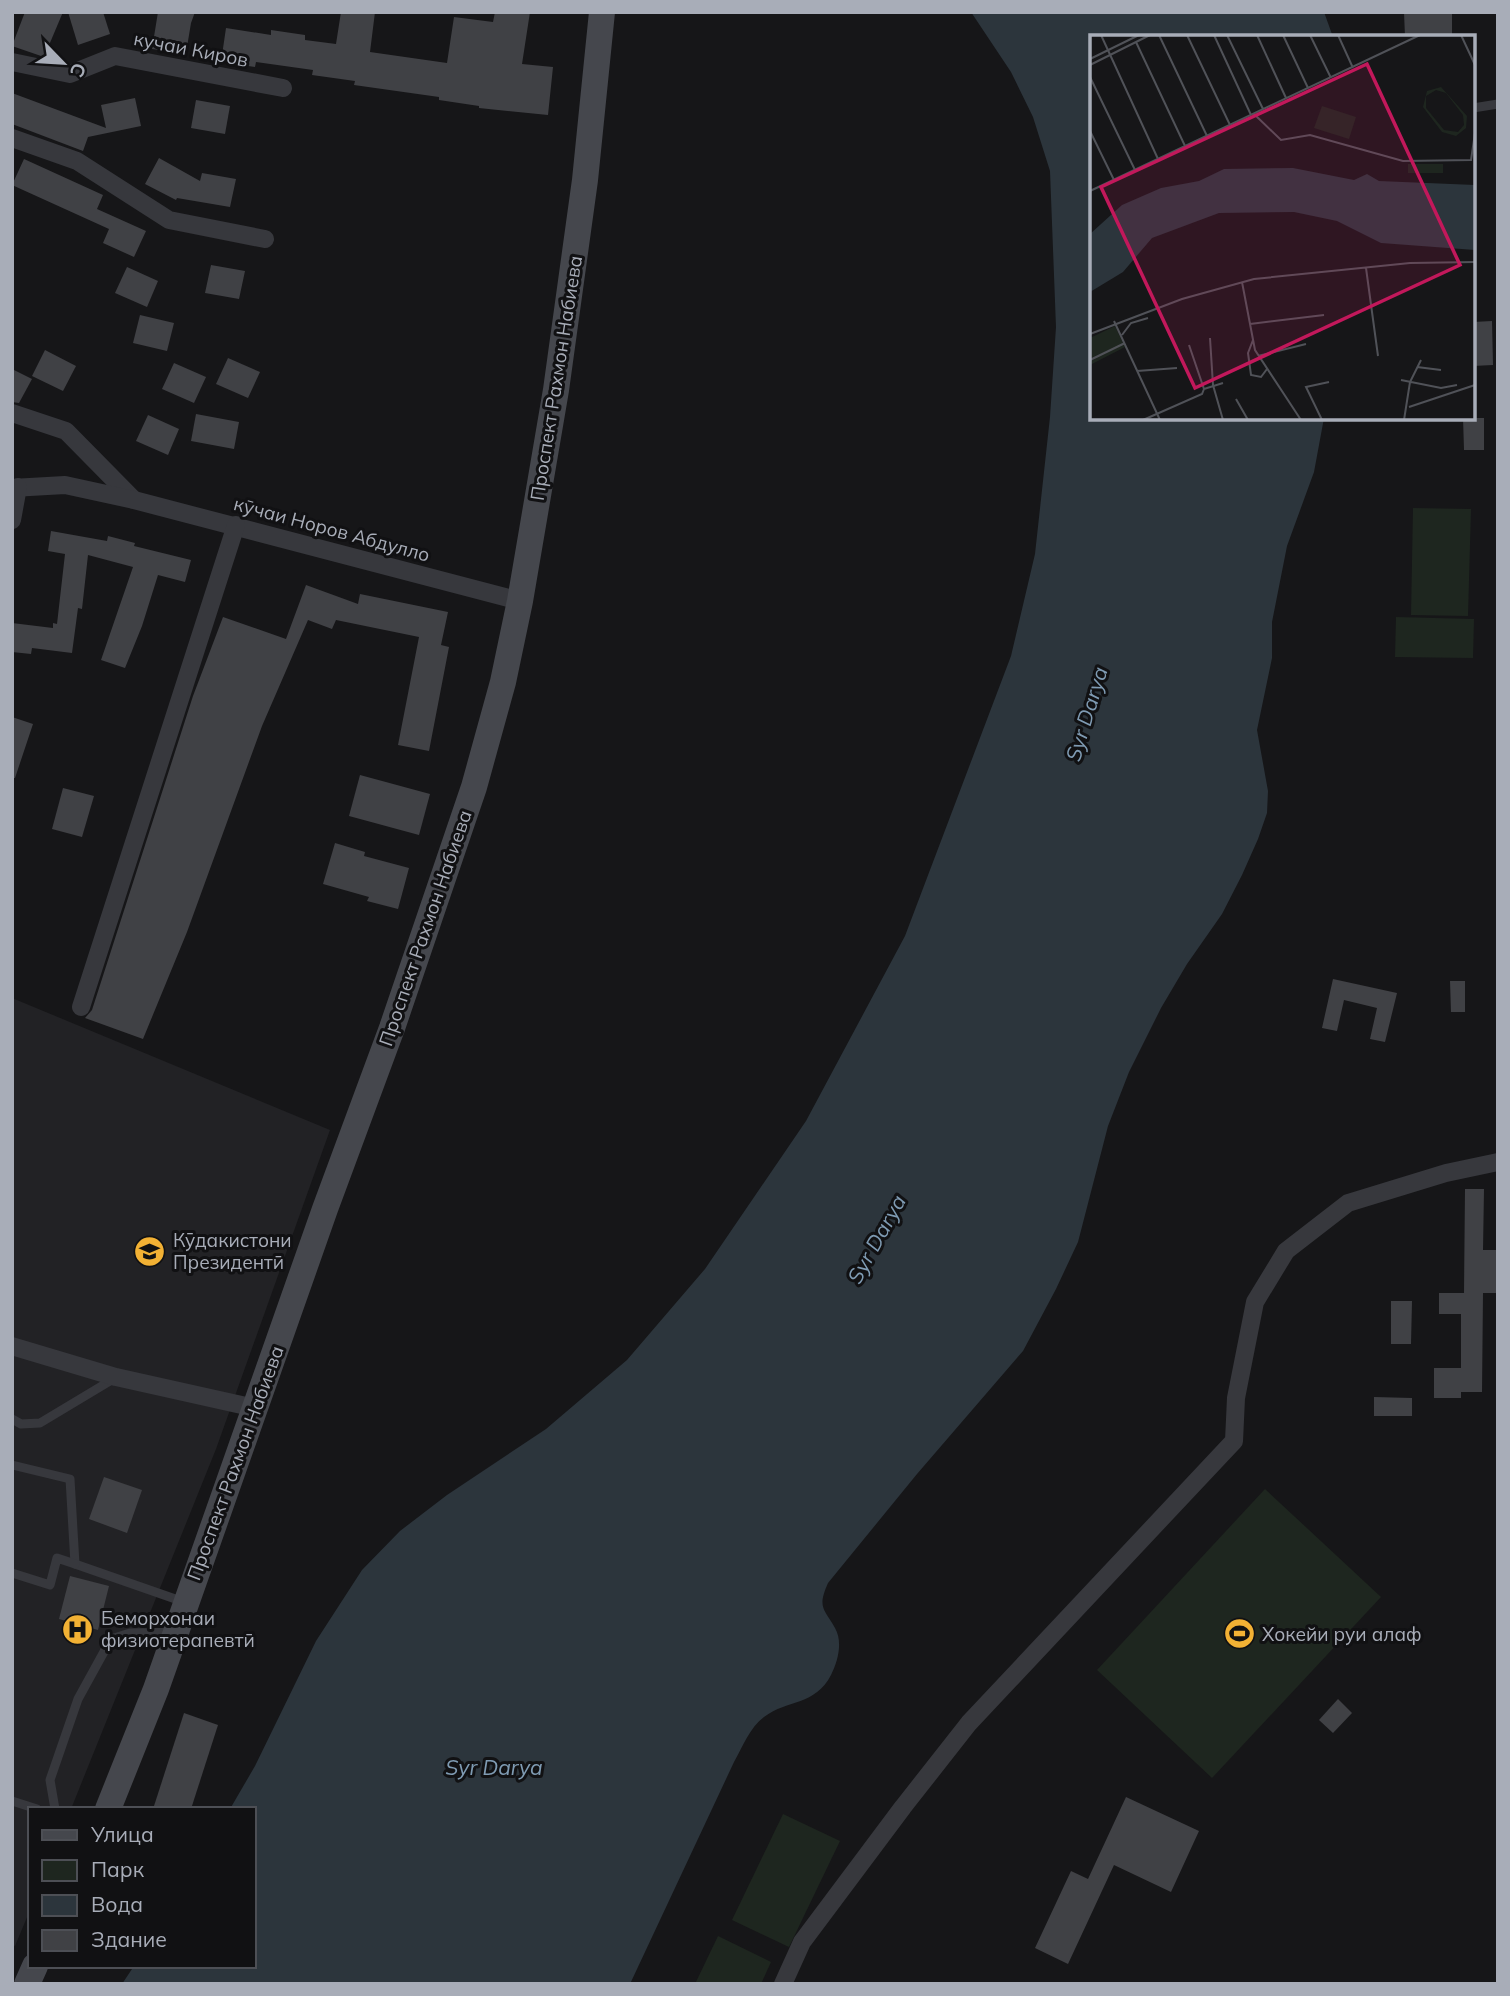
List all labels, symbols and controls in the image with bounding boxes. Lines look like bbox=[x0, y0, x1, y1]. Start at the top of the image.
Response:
street label: кучаи Киров bbox=[132, 26, 250, 72]
north arrow bbox=[28, 28, 98, 98]
inset map bbox=[1090, 35, 1475, 420]
text: С bbox=[65, 59, 92, 81]
street label: Проспект Рахмон Набиева bbox=[525, 254, 587, 502]
street label: кӯчаи Норов Абдулло bbox=[231, 491, 433, 567]
water label: Syr Darya bbox=[1059, 664, 1113, 764]
street label: Проспект Рахмон Набиева bbox=[373, 807, 477, 1049]
water label: Syr Darya bbox=[841, 1190, 911, 1288]
place label: Кӯдакистони Президентӣ bbox=[173, 1228, 292, 1274]
school or university icon: Кӯдакистони Президентӣ bbox=[133, 1234, 167, 1268]
street label: Проспект Рахмон Набиева bbox=[181, 1342, 289, 1584]
place label: Беморхонаи физиотерапевтӣ bbox=[101, 1606, 255, 1652]
hospital icon: Беморхонаи физиотерапевтӣ bbox=[61, 1612, 95, 1646]
sports icon: Хокейи руи алаф bbox=[1222, 1617, 1256, 1651]
place label: Хокейи руи алаф bbox=[1262, 1622, 1422, 1646]
water label: Syr Darya bbox=[445, 1754, 543, 1780]
legend bbox=[28, 1807, 256, 1968]
text: Улица bbox=[90, 1821, 154, 1847]
text: Парк bbox=[91, 1856, 145, 1882]
text: Вода bbox=[91, 1891, 143, 1917]
text: Здание bbox=[91, 1926, 167, 1952]

